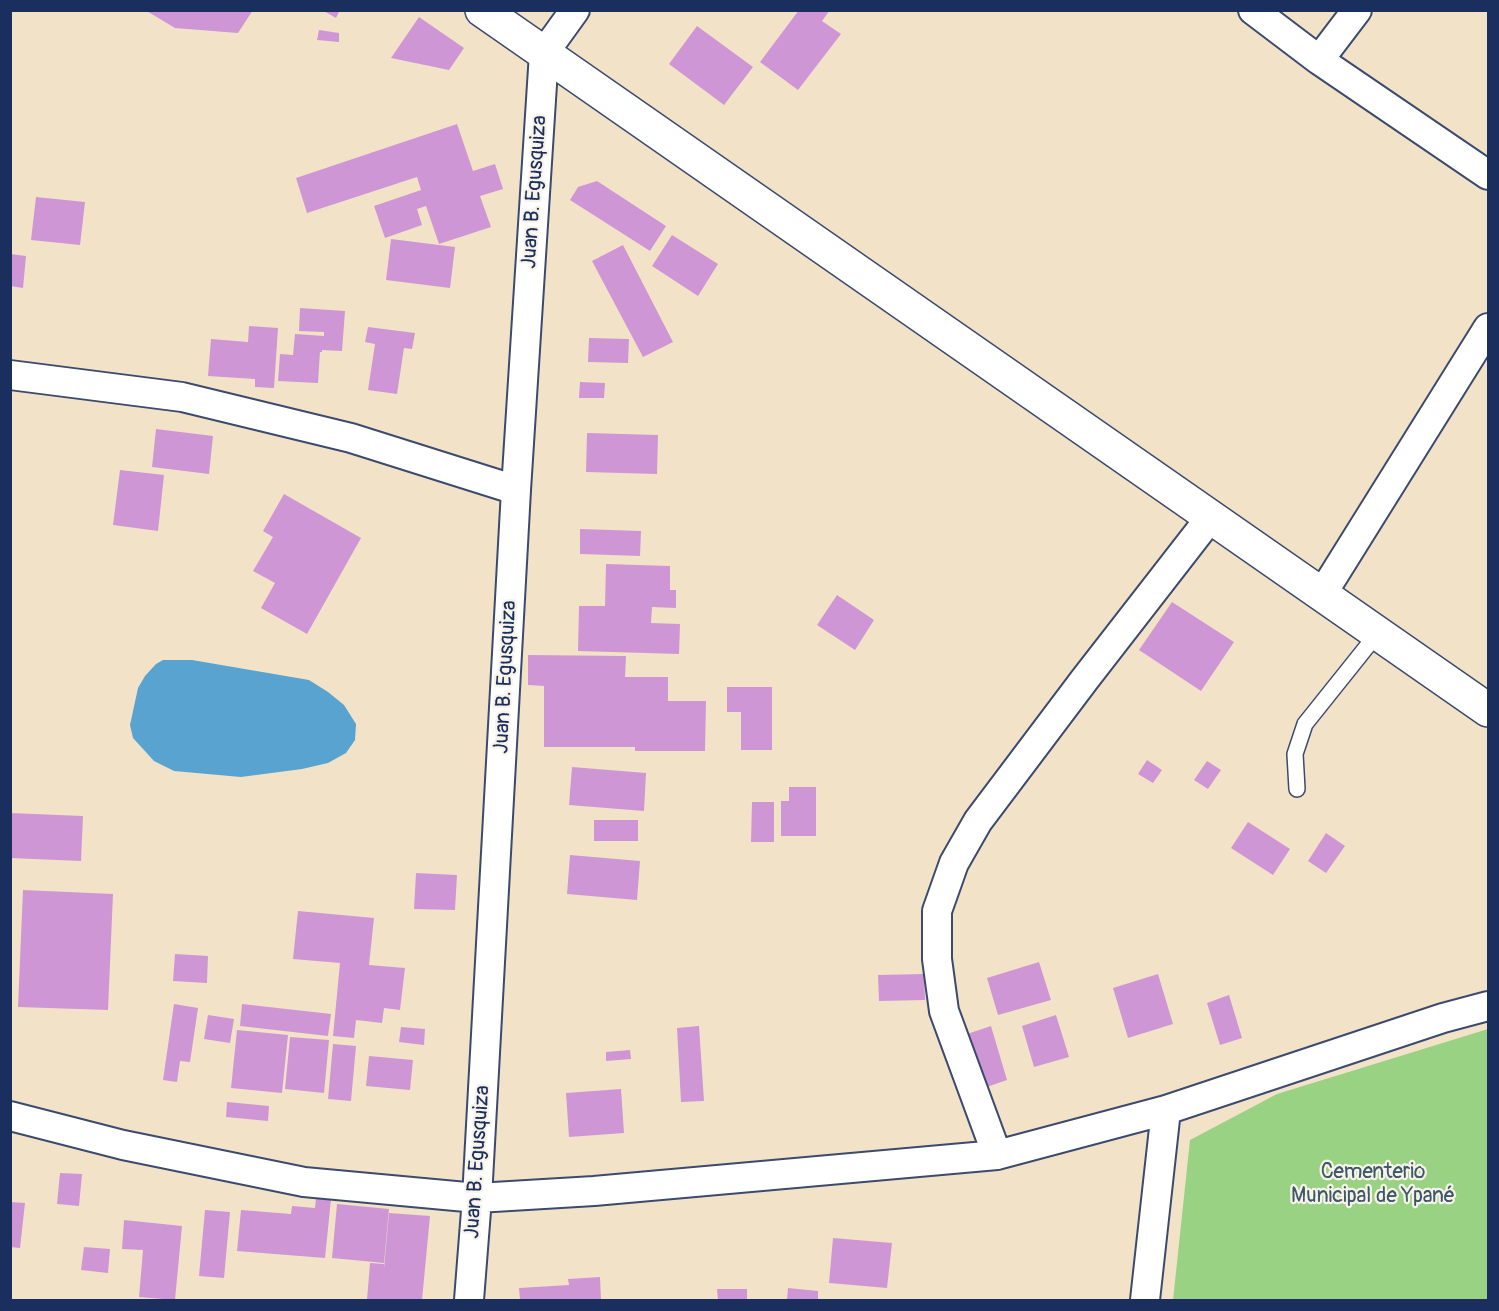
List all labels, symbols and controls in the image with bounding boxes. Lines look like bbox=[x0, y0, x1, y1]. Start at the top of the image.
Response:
street label: Juan B. Egusquiza bbox=[517, 115, 553, 269]
street label: Juan B. Egusquiza bbox=[489, 600, 523, 754]
street label: Juan B. Egusquiza bbox=[460, 1085, 496, 1239]
park label: Cementerio Municipal de Ypané bbox=[1291, 1160, 1455, 1210]

